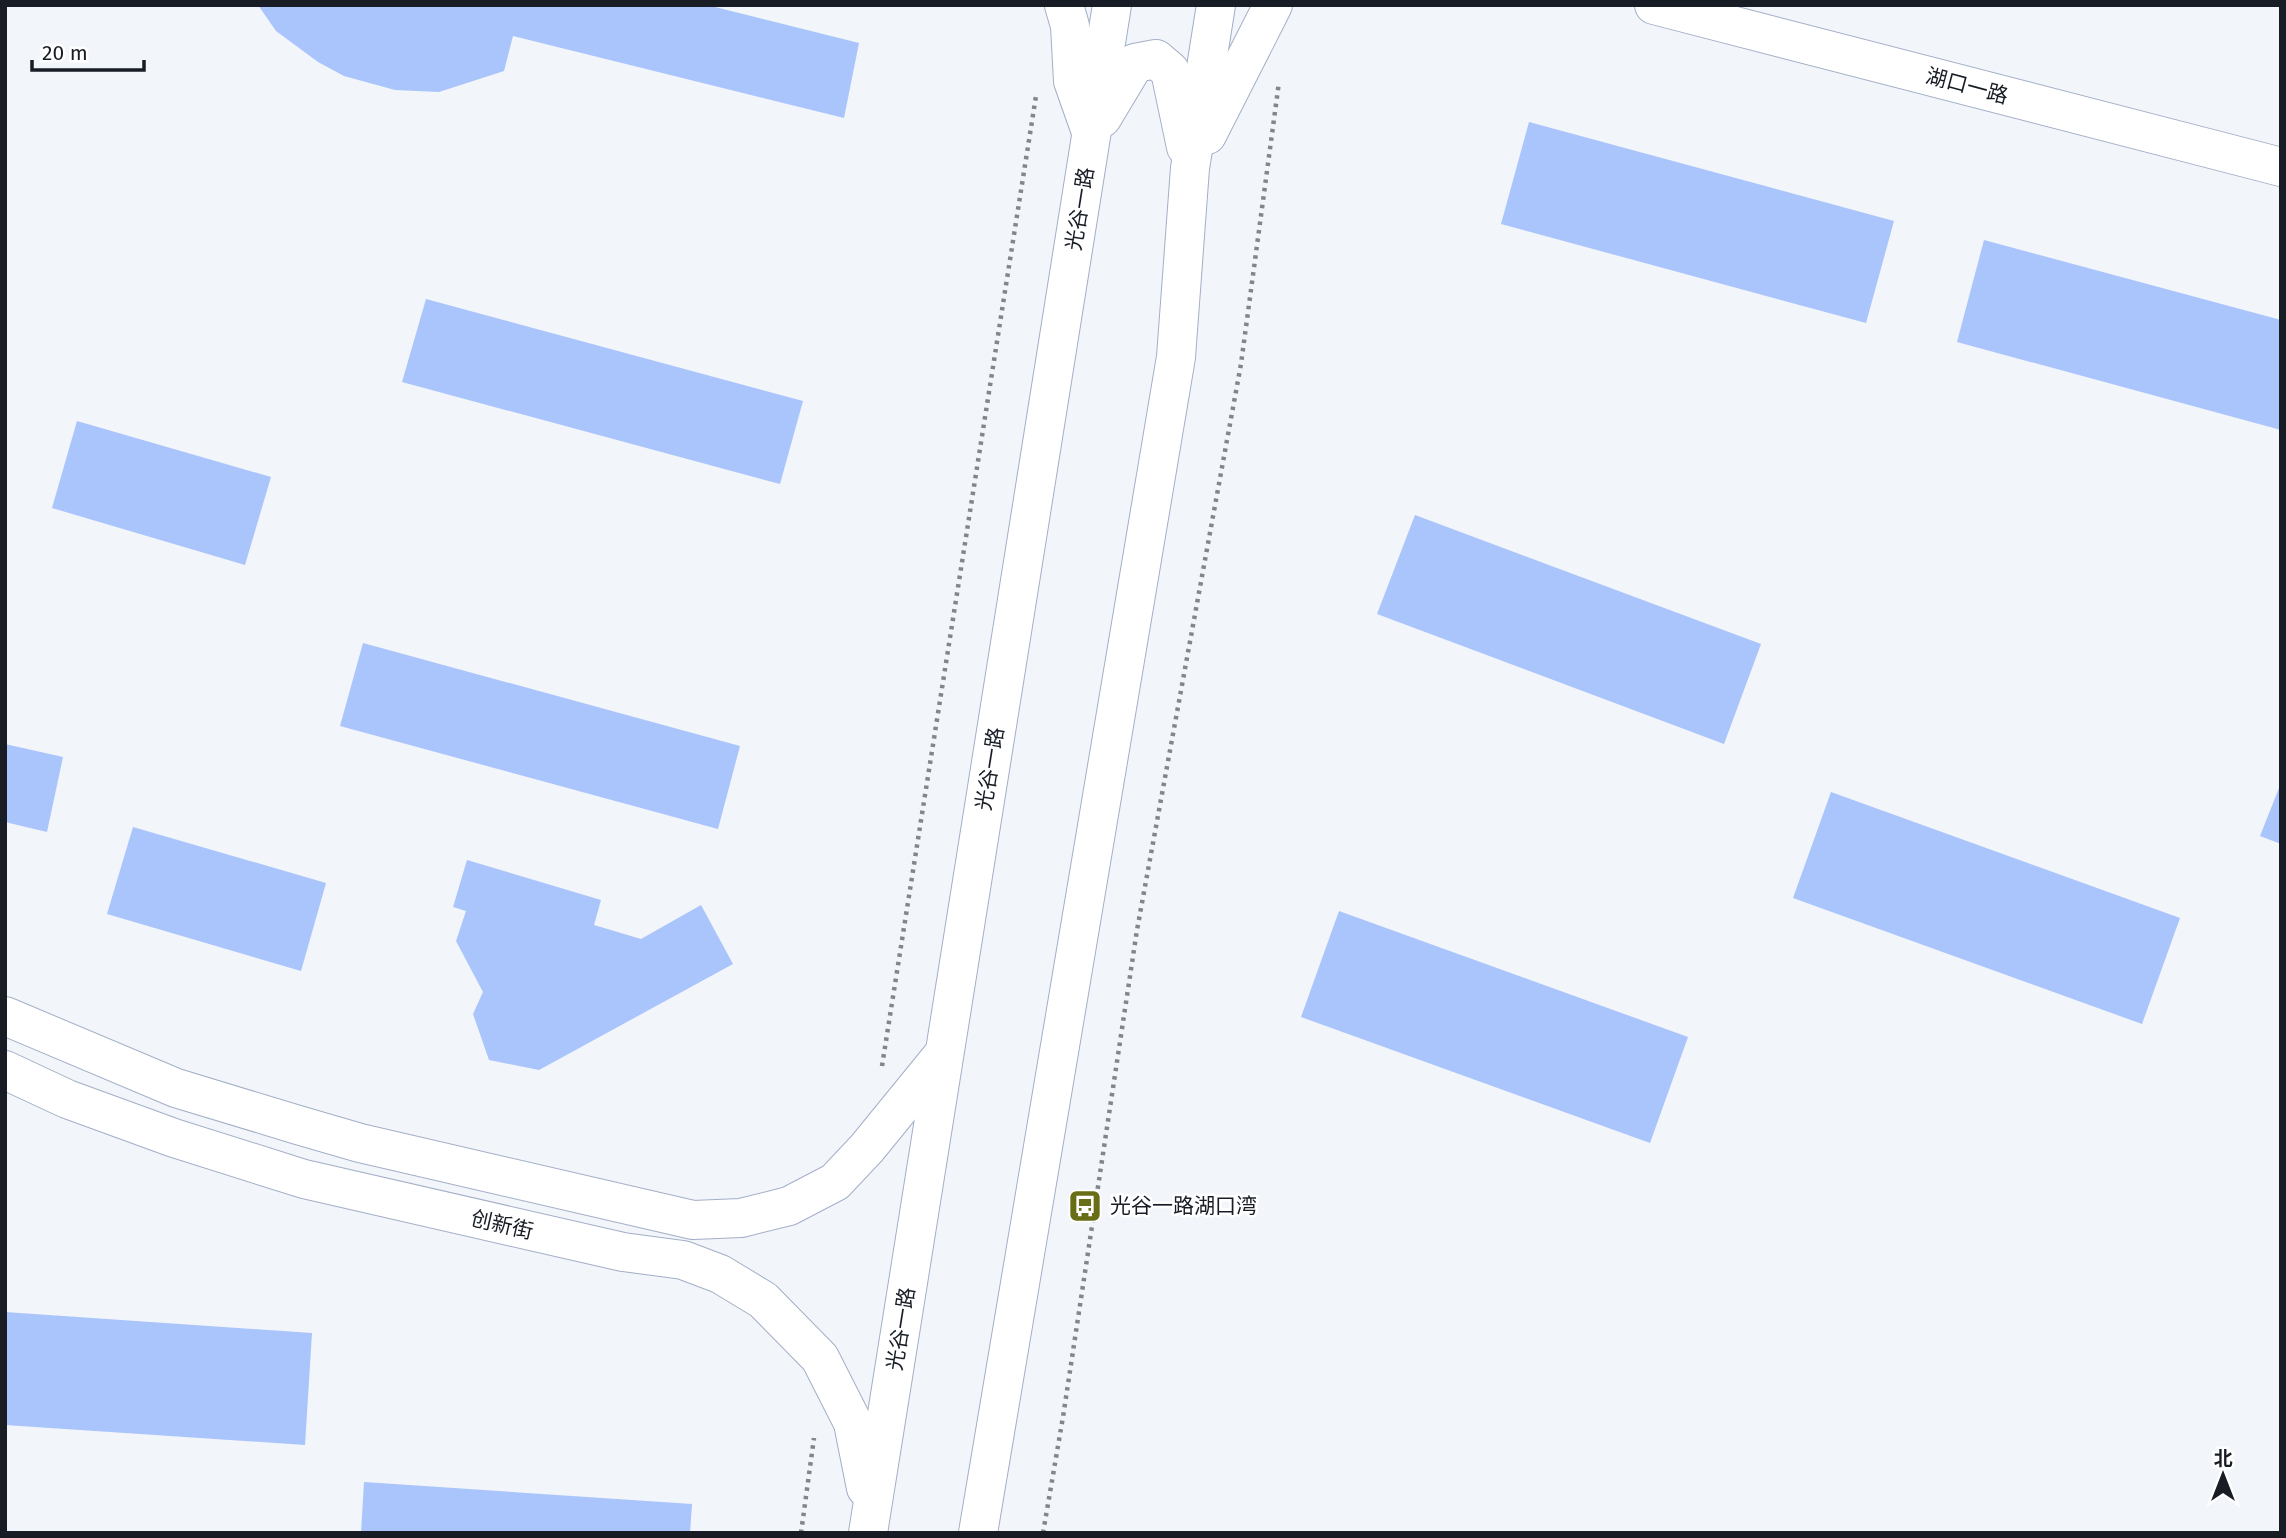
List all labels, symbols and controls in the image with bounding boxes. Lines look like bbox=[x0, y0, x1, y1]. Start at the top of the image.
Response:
scale bar bbox=[32, 28, 144, 72]
text: 20 m bbox=[42, 40, 88, 66]
street label: 湖口一路 bbox=[1923, 63, 2011, 109]
street label: 光谷一路 bbox=[1061, 165, 1099, 253]
street label: 光谷一路 bbox=[971, 725, 1009, 813]
bus stop icon: 光谷一路湖口湾 bbox=[1066, 1187, 1104, 1225]
place label: 光谷一路湖口湾 bbox=[1110, 1193, 1257, 1219]
street label: 创新街 bbox=[468, 1205, 536, 1245]
street label: 光谷一路 bbox=[882, 1285, 920, 1373]
north arrow bbox=[2188, 1440, 2258, 1510]
text: 北 bbox=[2213, 1447, 2233, 1470]

